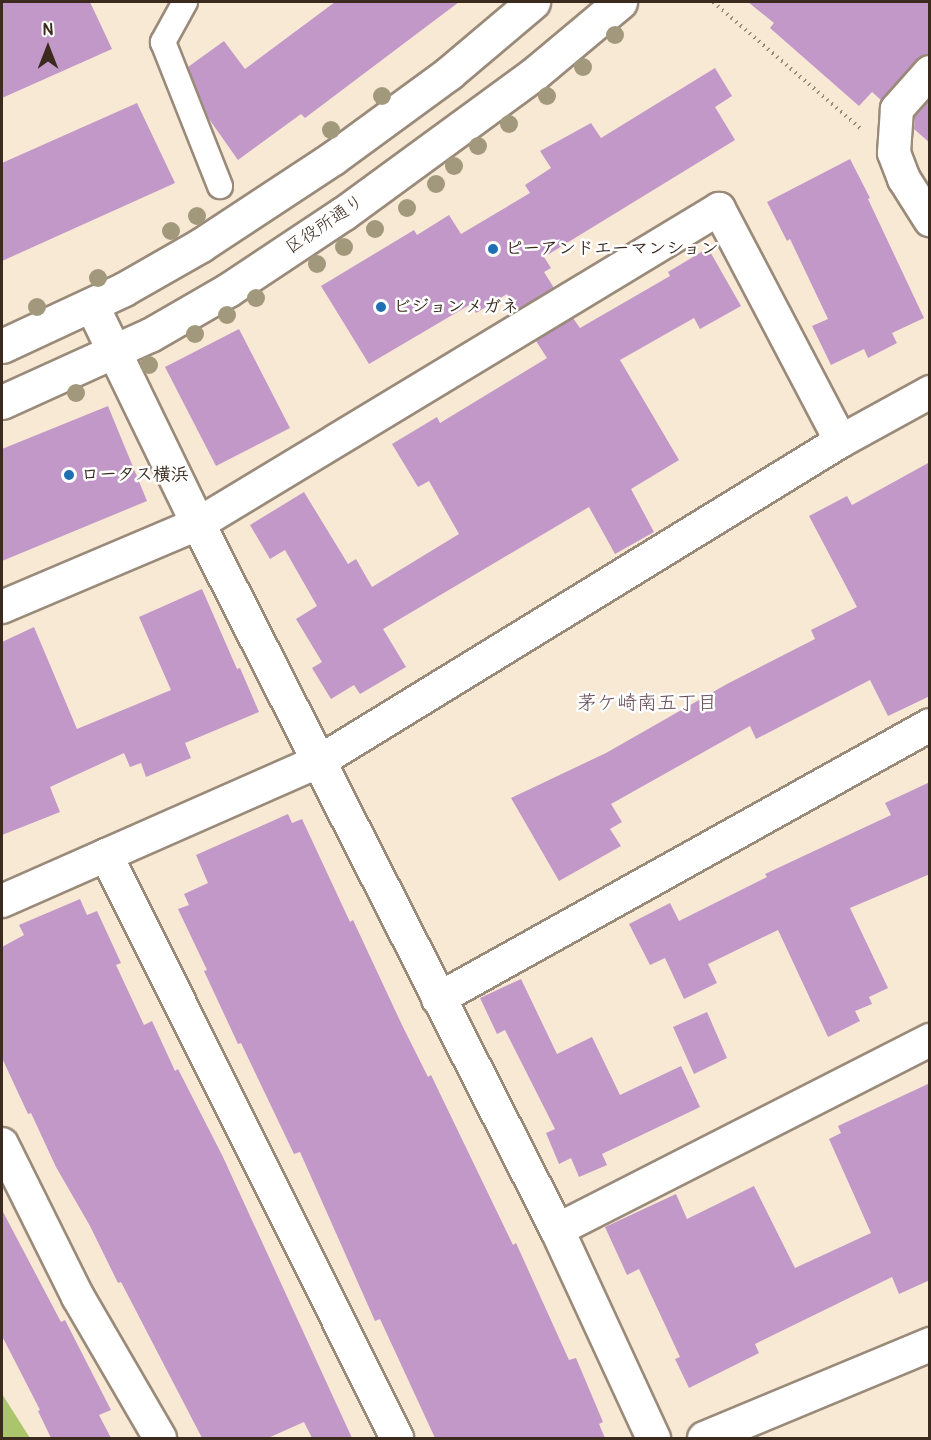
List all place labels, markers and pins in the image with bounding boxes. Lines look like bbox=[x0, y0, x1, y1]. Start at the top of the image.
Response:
place label: ピーアンドエーマンション bbox=[505, 238, 720, 260]
marker: ピーアンドエーマンション bbox=[486, 242, 500, 256]
place label: ビジョンメガネ bbox=[393, 296, 519, 318]
marker: ビジョンメガネ bbox=[374, 300, 388, 314]
place label: ロータス横浜 bbox=[81, 464, 189, 486]
marker: ロータス横浜 bbox=[62, 468, 76, 482]

